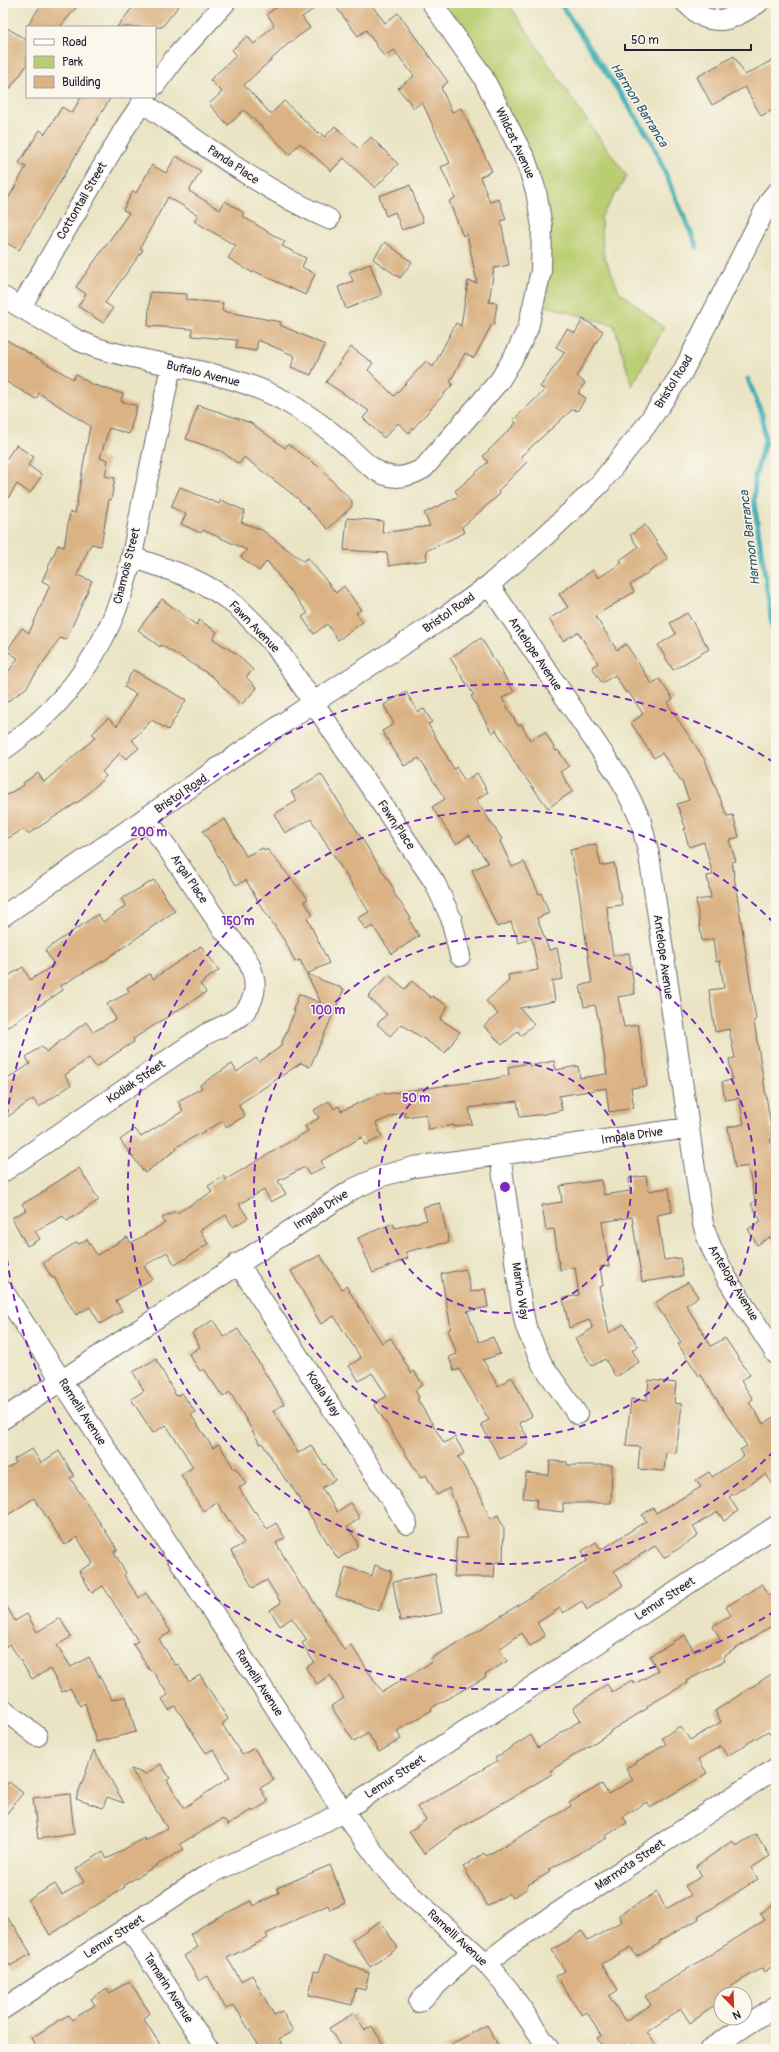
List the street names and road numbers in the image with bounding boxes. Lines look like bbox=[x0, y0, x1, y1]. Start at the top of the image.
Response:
street label: Wildcat Avenue bbox=[492, 105, 538, 181]
street label: Panda Place bbox=[204, 142, 262, 188]
street label: Cottontail Street bbox=[54, 159, 110, 242]
street label: Bristol Road bbox=[652, 352, 696, 411]
street label: Buffalo Avenue bbox=[165, 358, 241, 390]
street label: Chamois Street bbox=[110, 526, 144, 606]
street label: Bristol Road bbox=[420, 590, 478, 636]
street label: Fawn Avenue bbox=[226, 598, 283, 656]
street label: Antelope Avenue bbox=[505, 614, 565, 694]
street label: Bristol Road bbox=[152, 771, 210, 817]
street label: Fawn Place bbox=[374, 797, 418, 853]
street label: Argal Place bbox=[167, 851, 211, 907]
street label: Antelope Avenue bbox=[650, 914, 676, 1001]
street label: Kodiak Street bbox=[104, 1057, 168, 1107]
street label: Impala Drive bbox=[600, 1124, 664, 1148]
street label: Impala Drive bbox=[291, 1187, 351, 1233]
street label: Antelope Avenue bbox=[704, 1242, 762, 1324]
street label: Marino Way bbox=[508, 1261, 532, 1321]
street label: Koala Way bbox=[303, 1368, 343, 1420]
street label: Ramelli Avenue bbox=[55, 1376, 109, 1448]
street label: Lemur Street bbox=[632, 1574, 698, 1624]
street label: Ramelli Avenue bbox=[232, 1647, 286, 1719]
street label: Lemur Street bbox=[362, 1752, 428, 1802]
street label: Marmota Street bbox=[592, 1836, 668, 1894]
street label: Ramelli Avenue bbox=[424, 1906, 490, 1970]
street label: Lemur Street bbox=[81, 1912, 147, 1962]
street label: Tamarin Avenue bbox=[140, 1950, 196, 2026]

